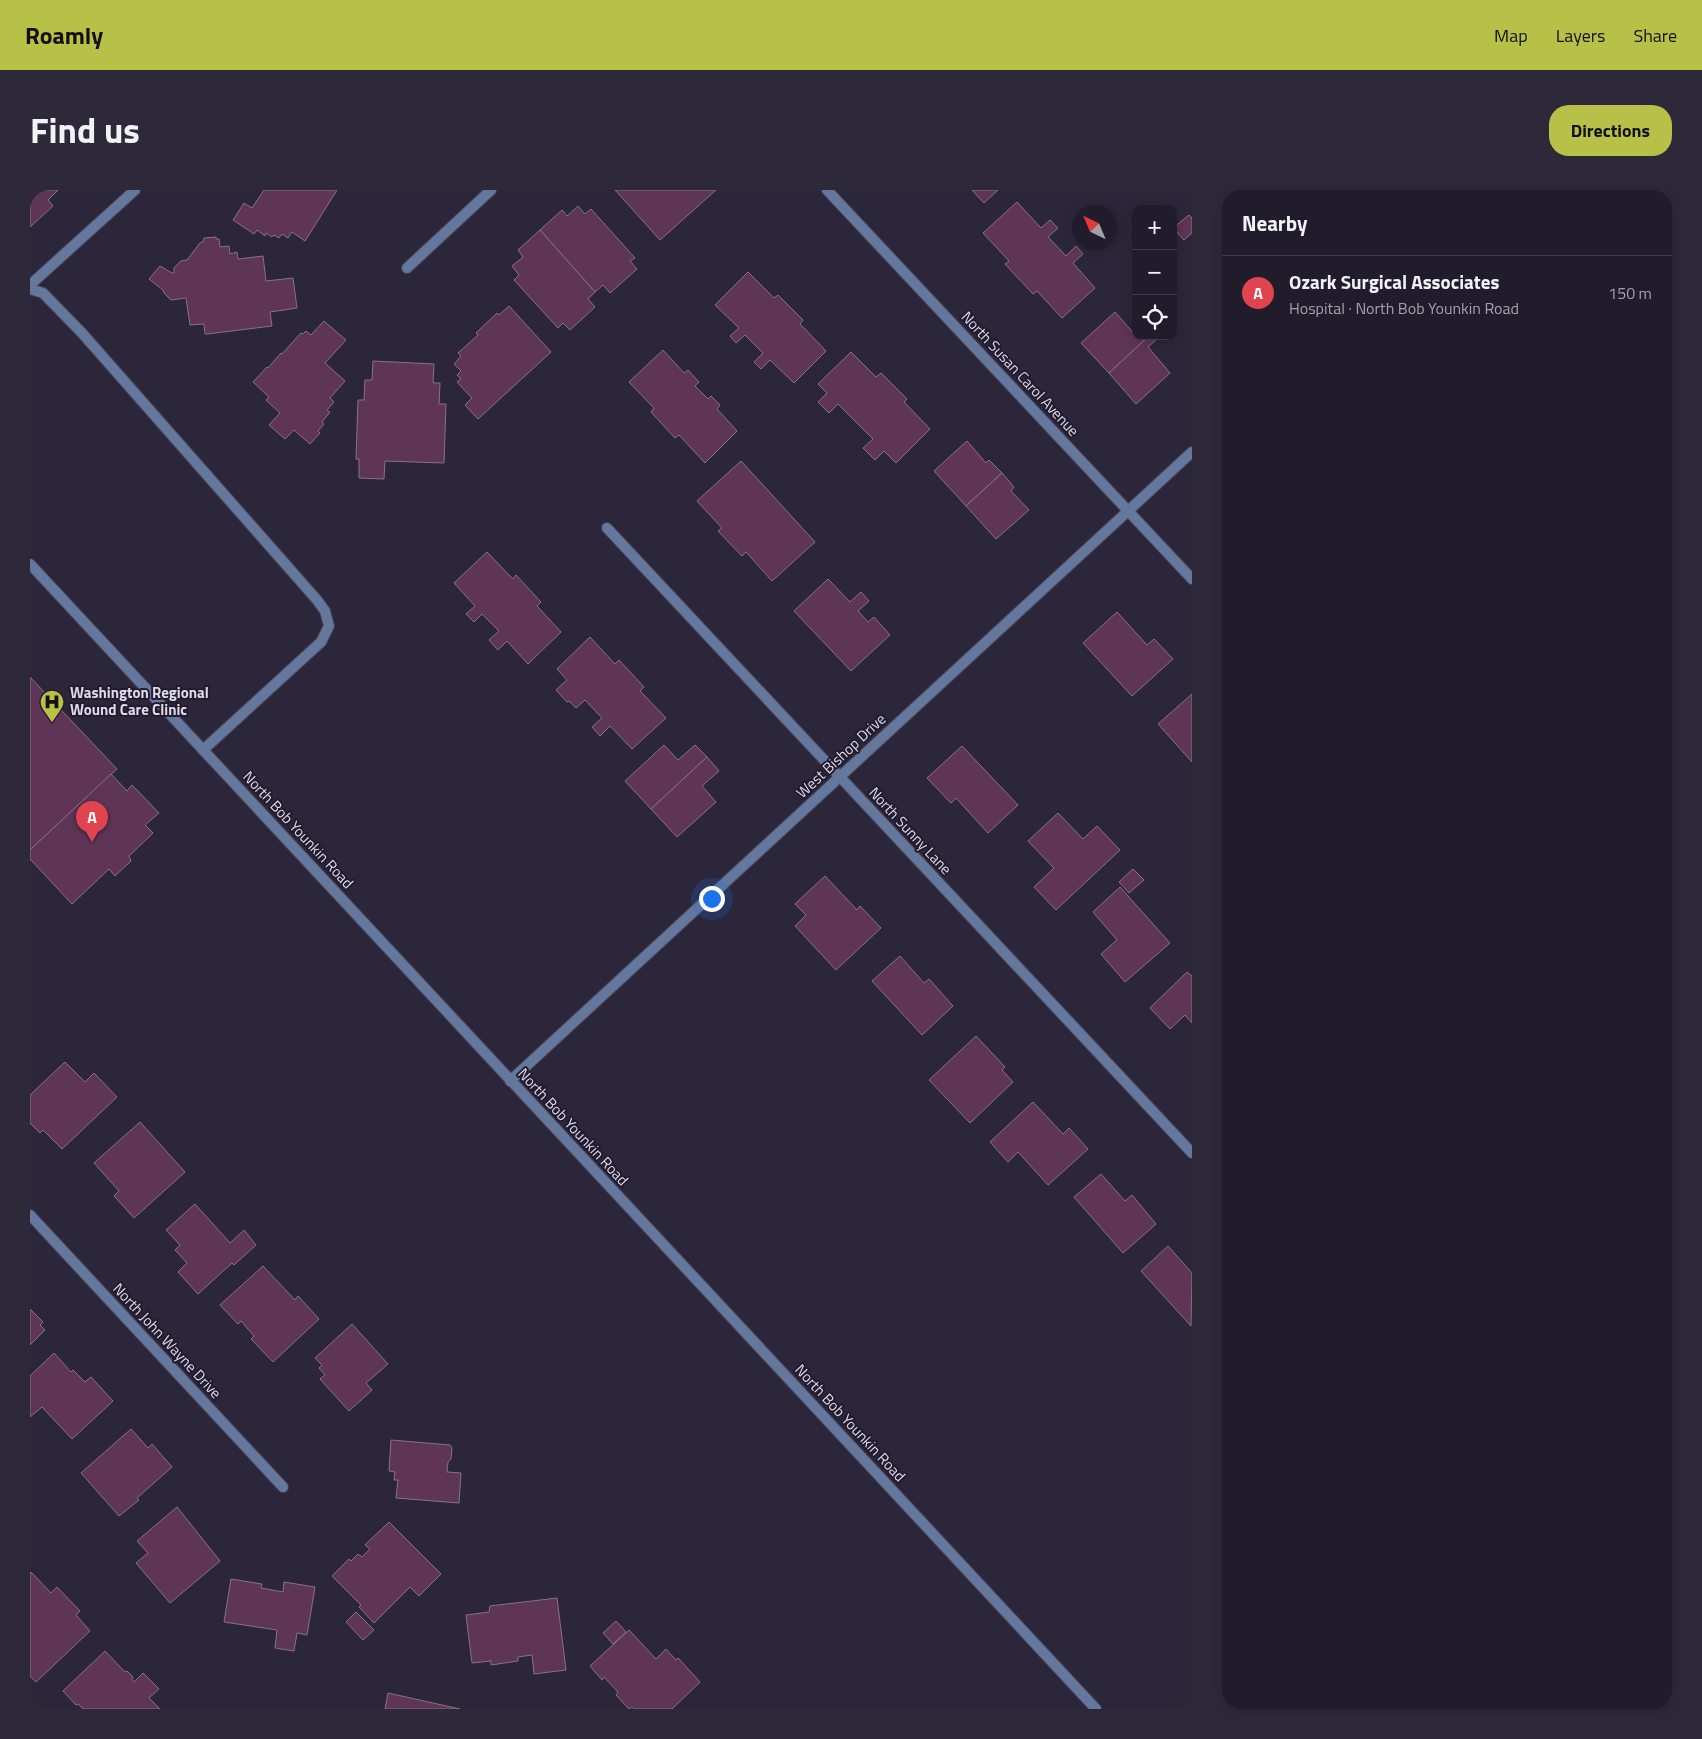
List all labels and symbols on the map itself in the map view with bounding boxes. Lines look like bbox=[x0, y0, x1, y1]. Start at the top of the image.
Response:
north arrow bbox=[1072, 205, 1117, 250]
street label: North Susan Carol Avenue bbox=[956, 306, 1085, 441]
place label: Washington Regional Wound Care Clinic bbox=[70, 681, 209, 721]
hospital icon: Washington Regional Wound Care Clinic bbox=[39, 689, 65, 723]
street label: West Bishop Drive bbox=[791, 708, 891, 803]
street label: North Bob Younkin Road bbox=[238, 766, 359, 894]
street label: North Sunny Lane bbox=[863, 782, 957, 880]
pin: A bbox=[76, 801, 108, 842]
your location bbox=[699, 886, 725, 912]
street label: North Bob Younkin Road bbox=[513, 1063, 634, 1191]
street label: North John Wayne Drive bbox=[108, 1278, 227, 1404]
street label: North Bob Younkin Road bbox=[790, 1359, 911, 1487]

